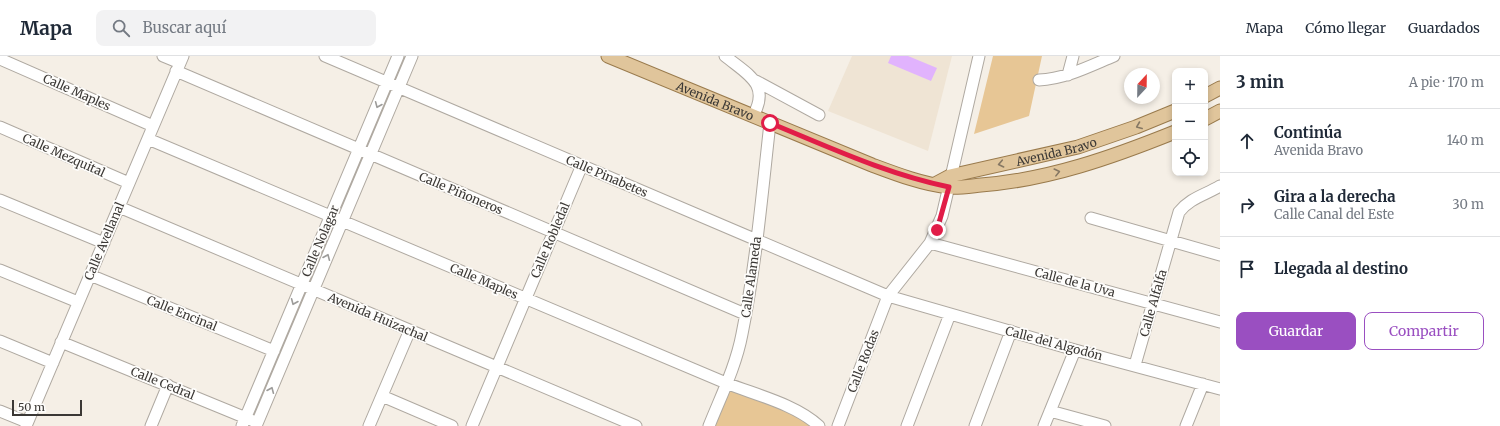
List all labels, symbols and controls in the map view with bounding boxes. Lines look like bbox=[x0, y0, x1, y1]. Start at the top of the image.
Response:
search box bbox=[96, 10, 376, 46]
text: Mapa bbox=[20, 16, 72, 40]
icon: search bbox=[110, 17, 132, 39]
text: Buscar aquí bbox=[142, 18, 226, 37]
text: Mapa bbox=[1246, 19, 1283, 37]
text: Cómo llegar bbox=[1305, 19, 1386, 37]
text: Guardados bbox=[1408, 19, 1480, 37]
north arrow bbox=[1124, 68, 1160, 104]
map controls bbox=[1172, 68, 1208, 176]
button: + bbox=[1172, 68, 1208, 104]
street label: Calle Maples bbox=[41, 70, 113, 114]
text: 3 min bbox=[1236, 71, 1284, 93]
text: A pie · 170 m bbox=[1409, 74, 1484, 91]
street label: Avenida Bravo bbox=[673, 77, 756, 123]
one-way arrow bbox=[374, 101, 382, 108]
button: − bbox=[1172, 104, 1208, 140]
route start bbox=[761, 114, 779, 132]
one-way arrow bbox=[1136, 121, 1144, 129]
text: Continúa bbox=[1274, 123, 1342, 142]
street label: Calle Mezquital bbox=[20, 130, 108, 180]
icon: ahead bbox=[1236, 130, 1258, 152]
text: 140 m bbox=[1447, 132, 1484, 149]
street label: Avenida Bravo bbox=[1013, 134, 1098, 169]
button: locate bbox=[1172, 140, 1208, 176]
text: Avenida Bravo bbox=[1274, 142, 1363, 159]
street label: Calle Pinabetes bbox=[564, 152, 650, 200]
one-way arrow bbox=[997, 160, 1004, 168]
one-way arrow bbox=[1053, 168, 1060, 177]
street label: Calle Piñoneros bbox=[417, 169, 505, 217]
text: Gira a la derecha bbox=[1274, 187, 1396, 206]
icon: right bbox=[1236, 194, 1258, 216]
text: 30 m bbox=[1452, 196, 1484, 213]
street label: Calle Avellanal bbox=[81, 199, 127, 282]
street label: Calle Robledal bbox=[527, 200, 573, 280]
street label: Calle Nolagar bbox=[298, 202, 342, 279]
text: Calle Canal del Este bbox=[1274, 206, 1394, 223]
route end bbox=[928, 221, 946, 239]
street label: Calle Alameda bbox=[738, 235, 764, 319]
one-way arrow bbox=[323, 254, 331, 261]
icon: arrive bbox=[1236, 258, 1258, 280]
text: Llegada al destino bbox=[1274, 259, 1408, 278]
street label: Calle Maples bbox=[448, 260, 520, 302]
street label: Calle de la Uva bbox=[1033, 264, 1117, 300]
street label: Calle Alfalfa bbox=[1136, 267, 1170, 338]
street label: Avenida Huizachal bbox=[325, 289, 430, 345]
street label: Calle Encinal bbox=[145, 292, 220, 334]
one-way arrow bbox=[291, 298, 299, 305]
button: Guardar bbox=[1236, 312, 1356, 350]
button: Compartir bbox=[1364, 312, 1484, 350]
street label: Calle del Algodón bbox=[1004, 323, 1104, 363]
street label: Calle Rodas bbox=[844, 327, 882, 395]
street label: Calle Cedral bbox=[129, 363, 198, 403]
one-way arrow bbox=[267, 387, 275, 394]
scale bar bbox=[12, 398, 82, 417]
text: 50 m bbox=[18, 400, 45, 414]

